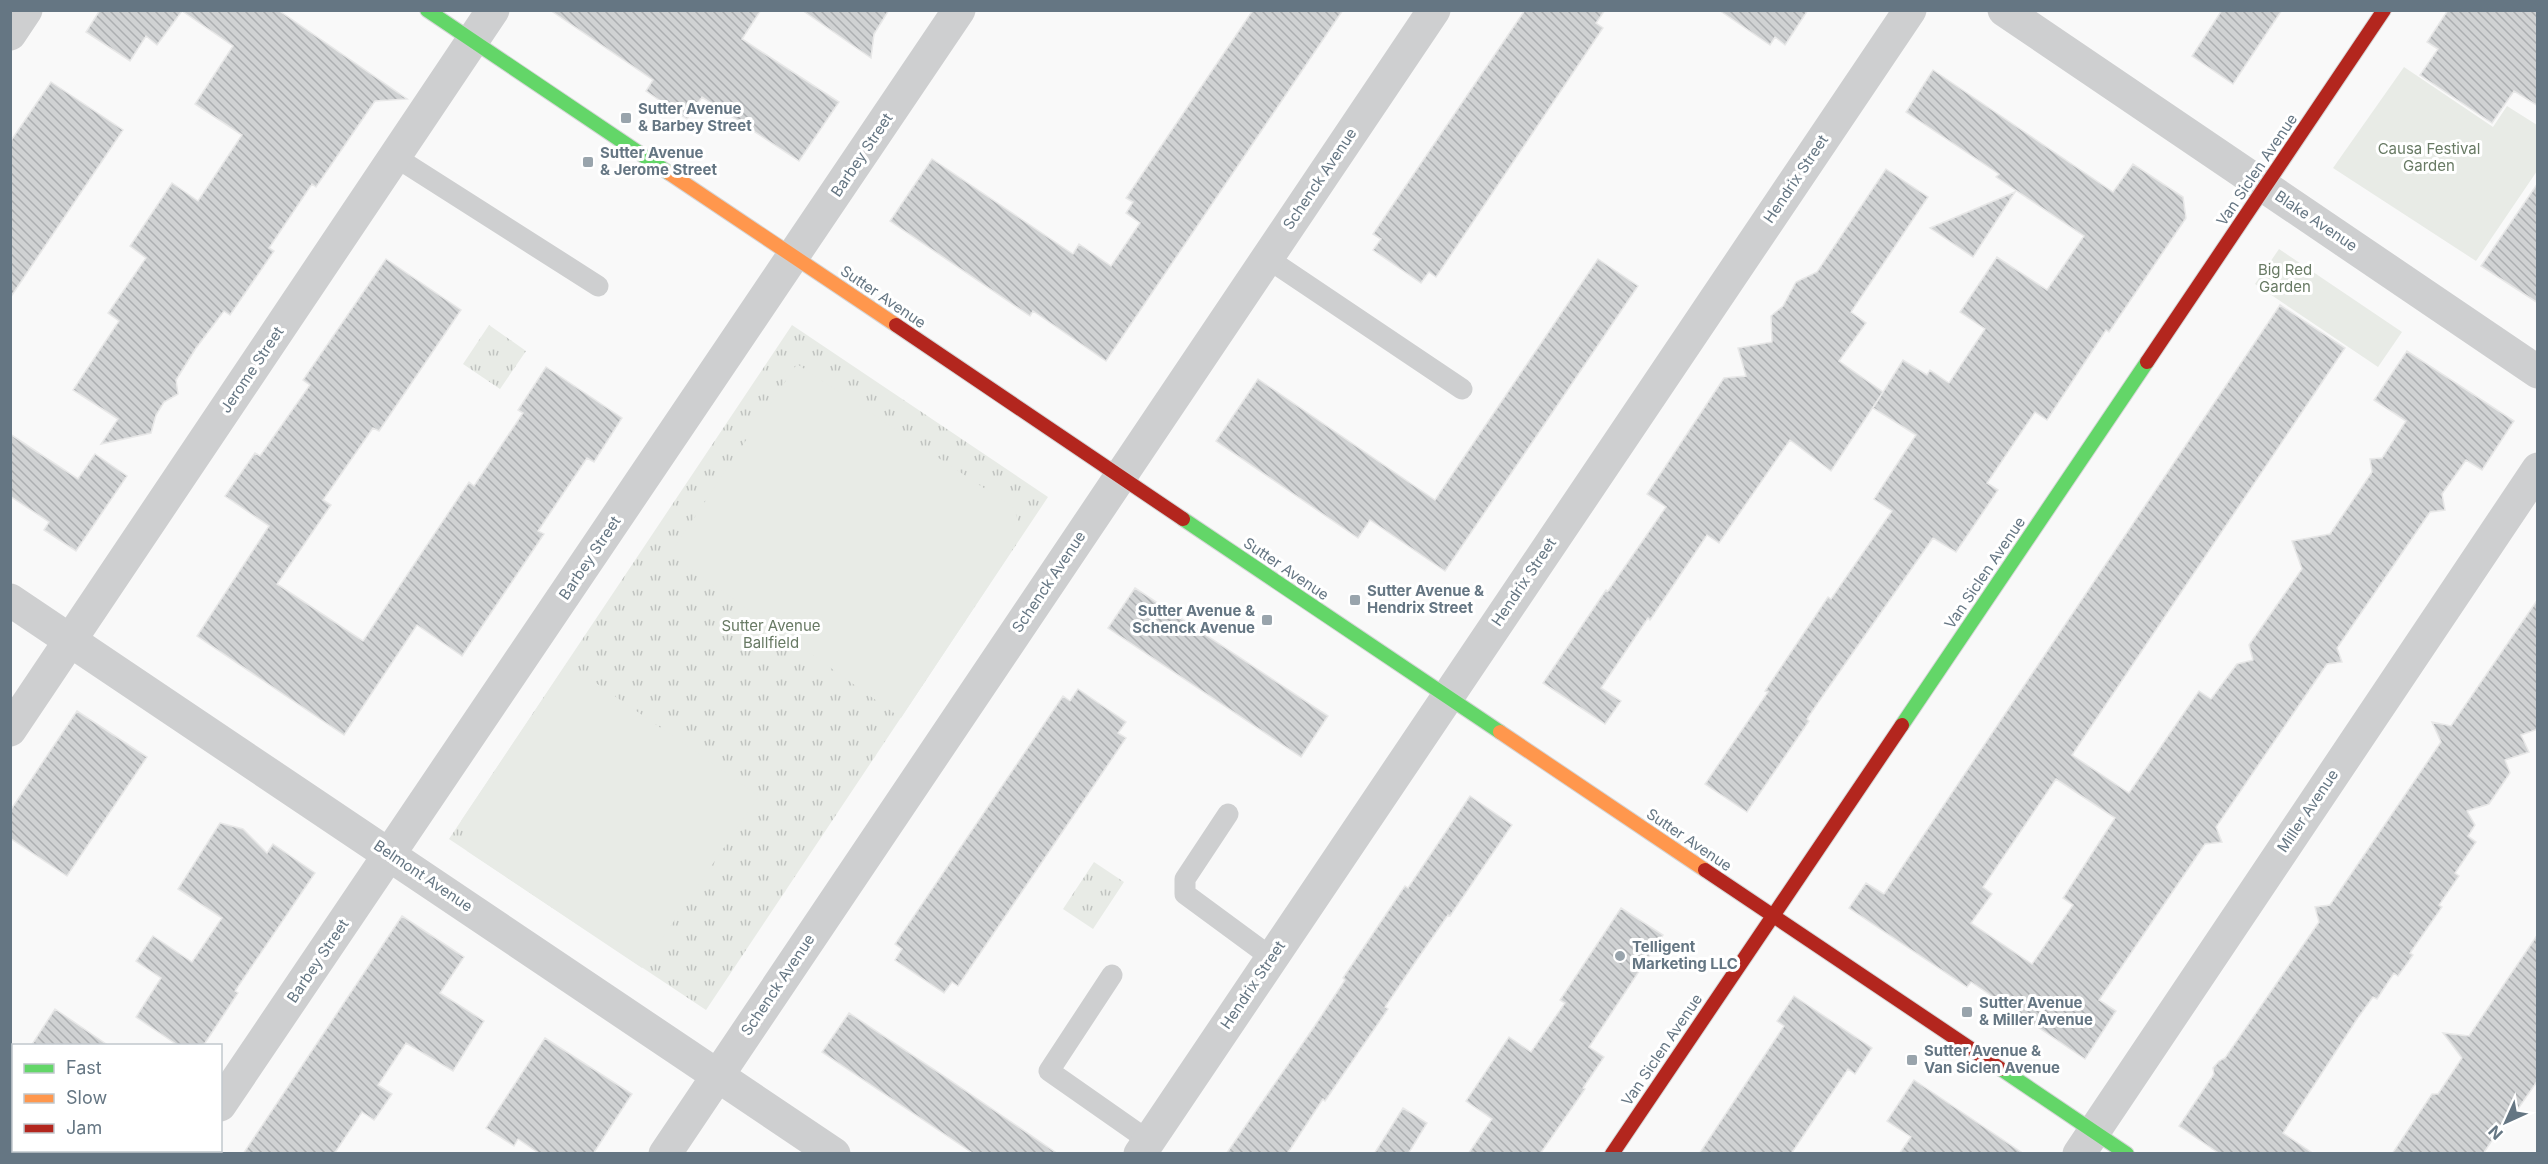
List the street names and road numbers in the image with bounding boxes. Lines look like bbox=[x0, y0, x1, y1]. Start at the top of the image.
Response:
street label: Barbey Street bbox=[827, 109, 897, 200]
street label: Van Siclen Avenue bbox=[2212, 110, 2301, 229]
street label: Schenck Avenue bbox=[1279, 124, 1361, 233]
street label: Hendrix Street bbox=[1759, 131, 1832, 226]
street label: Blake Avenue bbox=[2271, 186, 2361, 255]
street label: Sutter Avenue bbox=[837, 261, 930, 332]
street label: Jerome Street bbox=[216, 323, 288, 417]
street label: Barbey Street bbox=[555, 512, 625, 603]
street label: Van Siclen Avenue bbox=[1940, 513, 2029, 632]
street label: Schenck Avenue bbox=[1008, 527, 1090, 636]
street label: Sutter Avenue bbox=[1240, 533, 1333, 604]
street label: Hendrix Street bbox=[1487, 534, 1560, 629]
street label: Miller Avenue bbox=[2273, 766, 2342, 856]
street label: Sutter Avenue bbox=[1643, 804, 1736, 875]
street label: Belmont Avenue bbox=[370, 836, 476, 916]
street label: Barbey Street bbox=[283, 915, 353, 1006]
street label: Schenck Avenue bbox=[737, 930, 819, 1039]
street label: Hendrix Street bbox=[1216, 937, 1289, 1032]
street label: Van Siclen Avenue bbox=[1617, 990, 1706, 1109]

